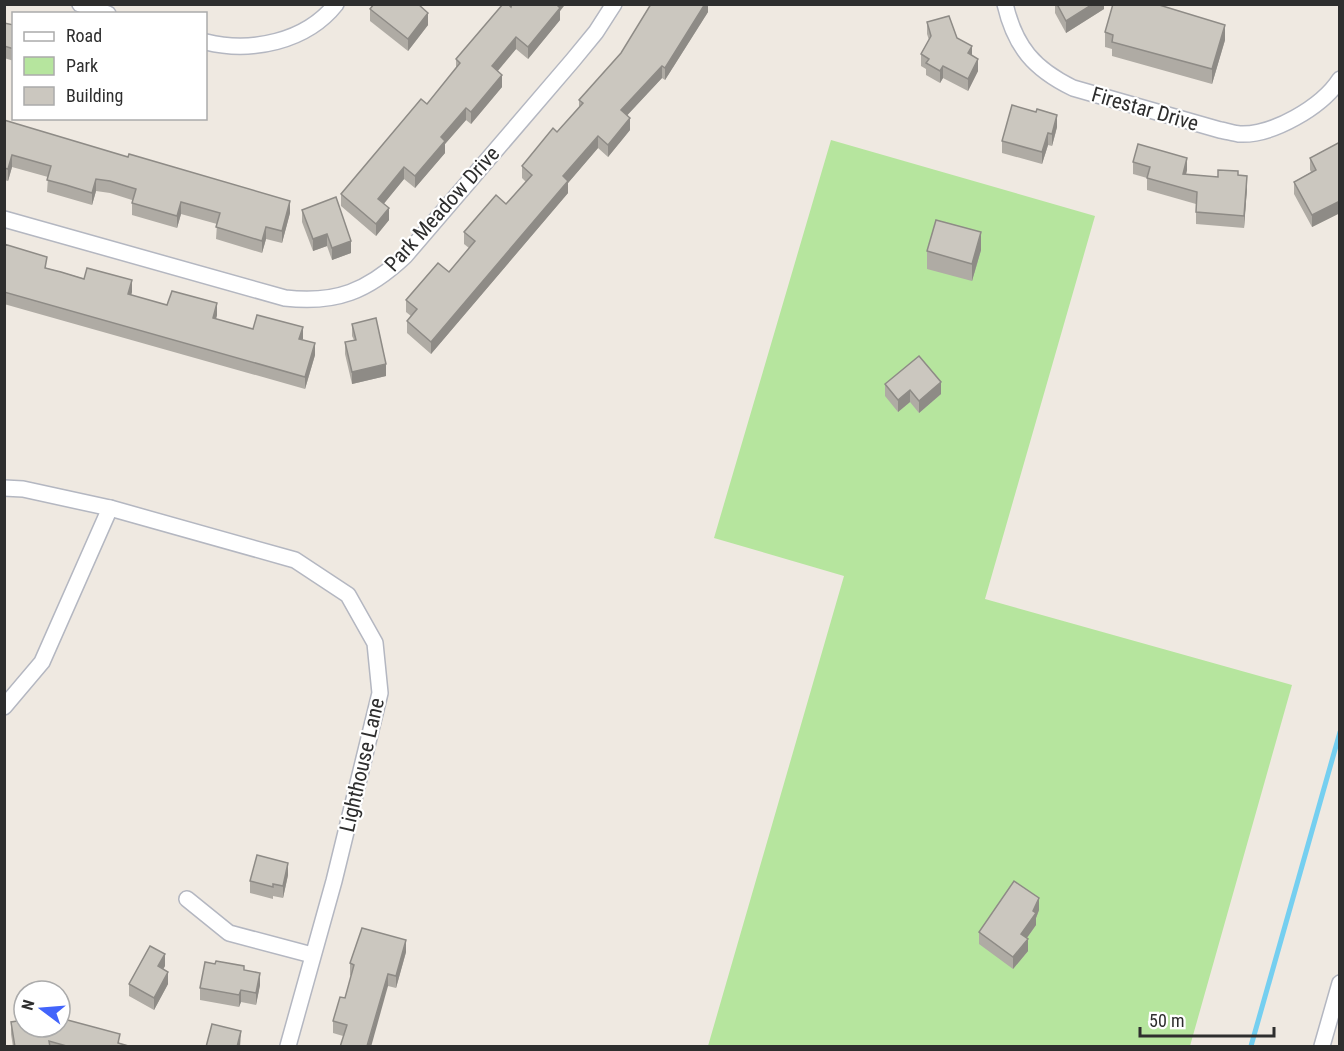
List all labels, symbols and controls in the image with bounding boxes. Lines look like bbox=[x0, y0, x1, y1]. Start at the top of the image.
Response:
legend bbox=[12, 12, 207, 120]
text: Road bbox=[66, 25, 102, 46]
text: Park bbox=[66, 55, 98, 76]
street label: Firestar Drive bbox=[1089, 82, 1201, 136]
text: Building bbox=[66, 85, 123, 106]
street label: Park Meadow Drive bbox=[380, 142, 504, 276]
street label: Lighthouse Lane bbox=[335, 696, 389, 834]
north arrow bbox=[12, 979, 72, 1039]
text: N bbox=[18, 998, 39, 1012]
scale bar bbox=[1140, 1000, 1274, 1038]
text: 50 m bbox=[1149, 1010, 1184, 1031]

